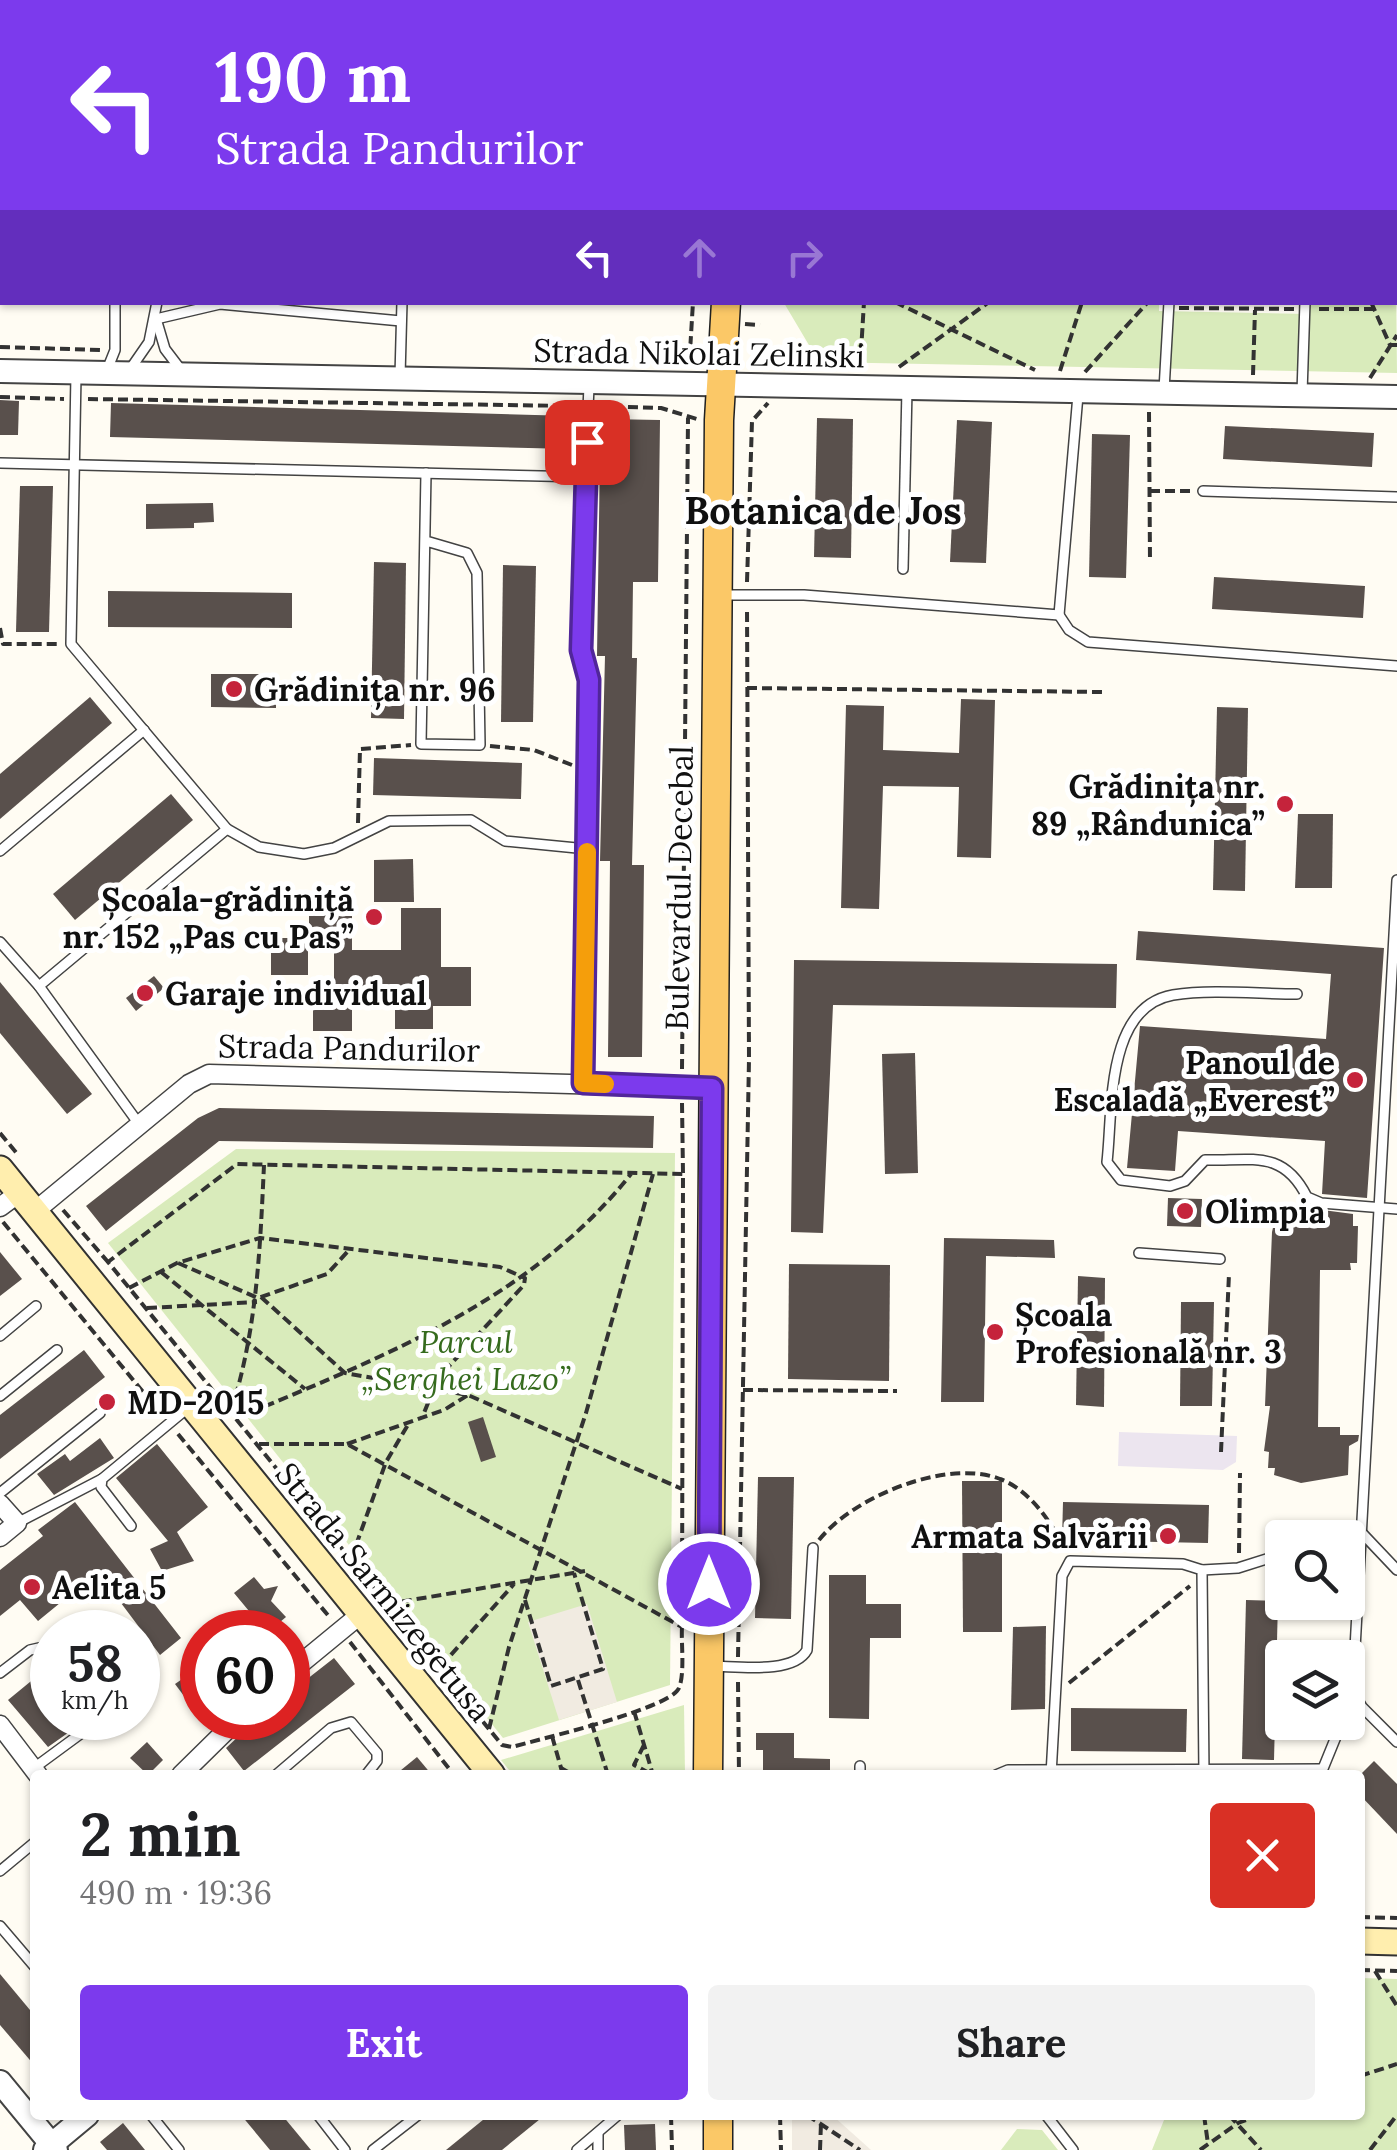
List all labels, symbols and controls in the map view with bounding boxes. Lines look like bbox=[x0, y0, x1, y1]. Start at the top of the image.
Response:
text: 190 m bbox=[215, 32, 411, 121]
icon: left bbox=[50, 40, 180, 170]
text: Strada Pandurilor bbox=[215, 119, 584, 176]
icon: left bbox=[567, 230, 622, 285]
icon: ahead bbox=[672, 230, 727, 285]
icon: right bbox=[777, 230, 832, 285]
street label: Strada Nikolai Zelinski bbox=[533, 330, 865, 376]
pin bbox=[545, 400, 630, 485]
icon: arrive bbox=[560, 415, 615, 470]
district label: Botanica de Jos bbox=[684, 486, 962, 534]
place label: Grădinița nr. 96 bbox=[254, 669, 496, 711]
marker: Grădinița nr. 96 bbox=[223, 678, 245, 700]
street label: Bulevardul Decebal bbox=[656, 745, 702, 1031]
place label: Grădinița nr. 89 „Rândunica” bbox=[1031, 766, 1265, 844]
marker: Grădinița nr. 89 „Rândunica” bbox=[1274, 793, 1296, 815]
place label: Școala-grădiniță nr. 152 „Pas cu Pas” bbox=[62, 879, 354, 957]
marker: Școala-grădiniță nr. 152 „Pas cu Pas” bbox=[363, 906, 385, 928]
place label: Garaje individual bbox=[165, 973, 427, 1014]
marker: Garaje individual bbox=[134, 982, 156, 1004]
street label: Strada Pandurilor bbox=[218, 1025, 481, 1071]
place label: Panoul de Escaladă „Everest” bbox=[1053, 1042, 1335, 1120]
marker: Panoul de Escaladă „Everest” bbox=[1344, 1069, 1366, 1091]
place label: Olimpia bbox=[1205, 1191, 1326, 1232]
marker: Olimpia bbox=[1174, 1200, 1196, 1222]
place label: Școala Profesională nr. 3 bbox=[1015, 1294, 1282, 1372]
park label: Parcul „Serghei Lazo” bbox=[361, 1321, 571, 1399]
marker: Școala Profesională nr. 3 bbox=[984, 1321, 1006, 1343]
place label: MD-2015 bbox=[127, 1382, 264, 1423]
marker: MD-2015 bbox=[96, 1391, 118, 1413]
street label: Strada Sarmizegetusa bbox=[267, 1454, 501, 1730]
place label: Armata Salvării bbox=[911, 1516, 1148, 1557]
map controls bbox=[1265, 1520, 1365, 1740]
button: search bbox=[1265, 1520, 1365, 1620]
marker: Armata Salvării bbox=[1157, 1525, 1179, 1547]
position arrow bbox=[657, 1532, 761, 1636]
place label: Aelita 5 bbox=[52, 1567, 166, 1608]
marker: Aelita 5 bbox=[21, 1576, 43, 1598]
speed limit sign: 60 bbox=[180, 1610, 310, 1740]
text: 58 bbox=[67, 1631, 123, 1695]
button: layers bbox=[1265, 1640, 1365, 1740]
text: km/h bbox=[61, 1684, 129, 1716]
text: 2 min bbox=[80, 1796, 241, 1872]
button: close bbox=[1210, 1803, 1315, 1908]
text: 490 m · 19:36 bbox=[80, 1872, 272, 1913]
button: Exit bbox=[80, 1985, 688, 2100]
button: Share bbox=[708, 1985, 1315, 2100]

